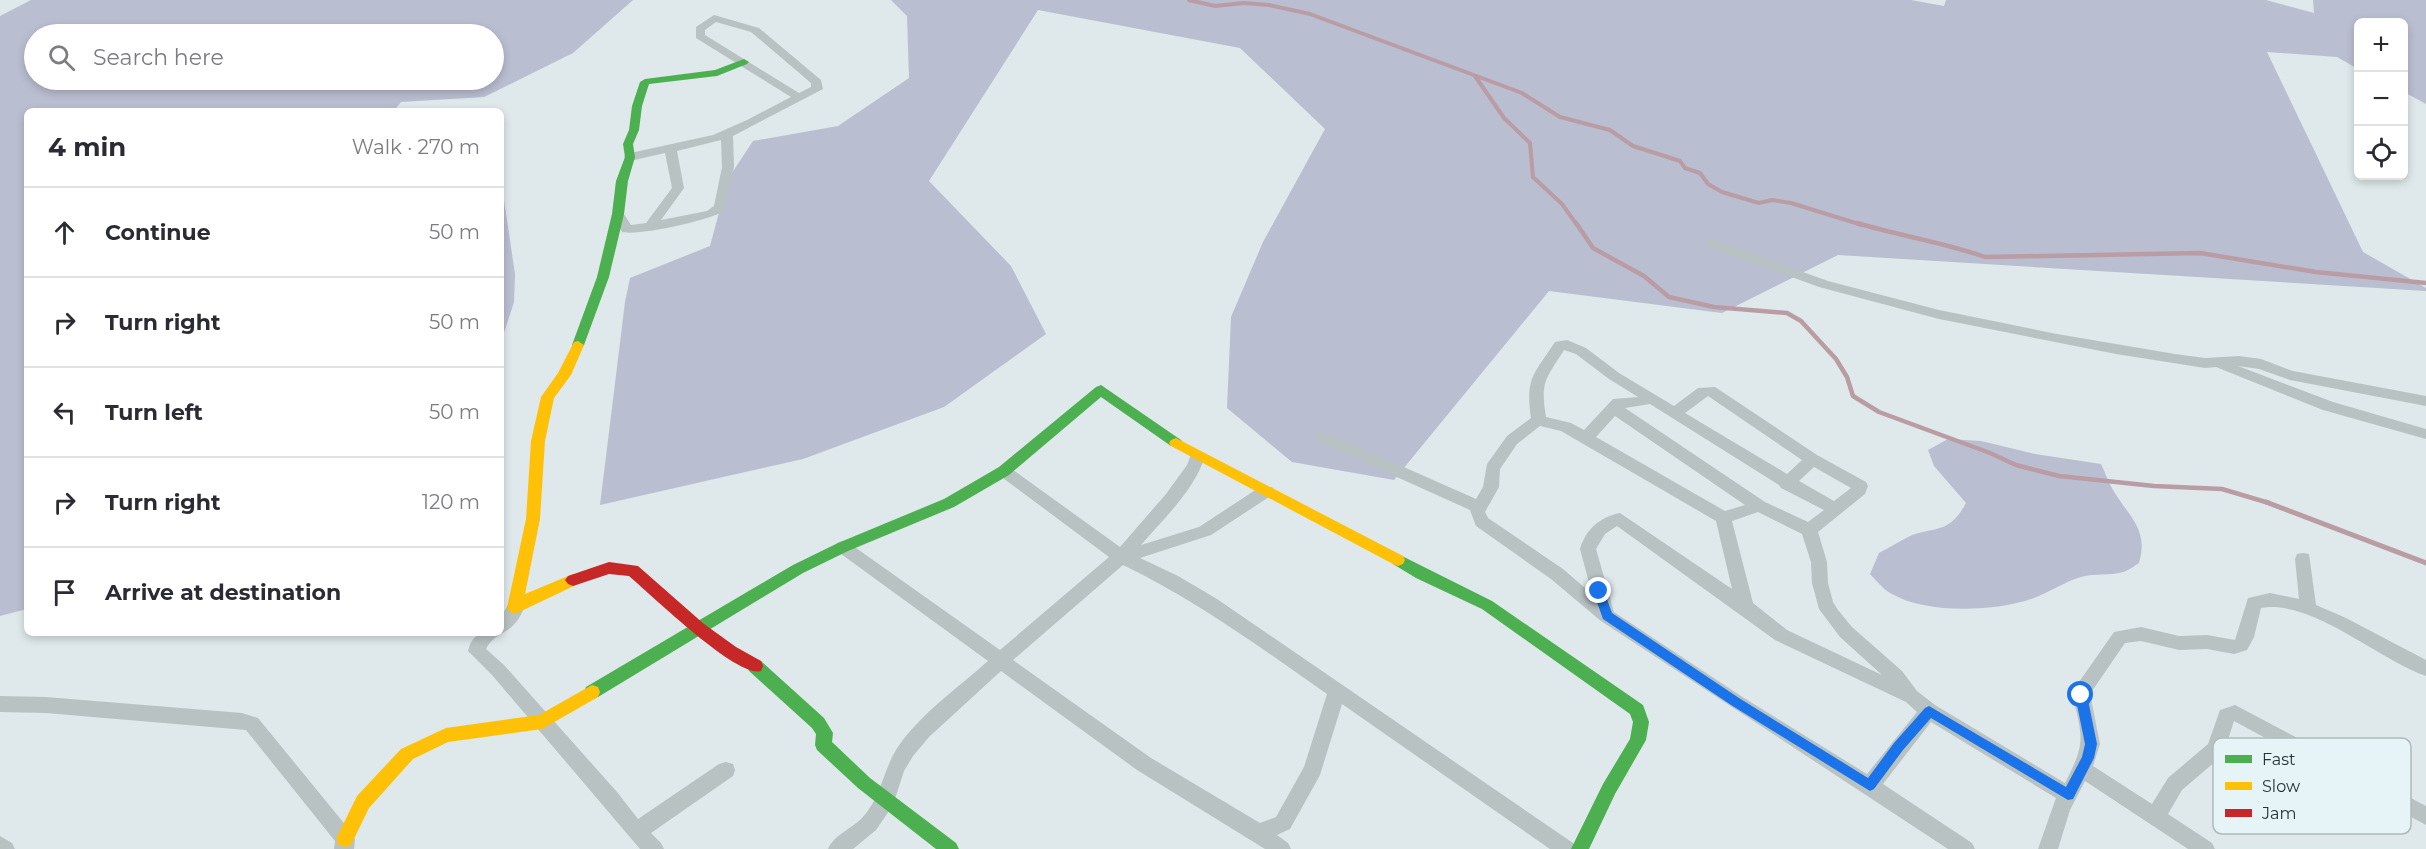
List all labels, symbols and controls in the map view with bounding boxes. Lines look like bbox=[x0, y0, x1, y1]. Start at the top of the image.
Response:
map controls bbox=[2354, 18, 2408, 180]
button: + bbox=[2354, 18, 2408, 72]
search box bbox=[24, 24, 504, 90]
icon: search bbox=[45, 41, 78, 74]
text: Search here bbox=[93, 44, 224, 71]
button: − bbox=[2354, 72, 2408, 126]
button: locate bbox=[2354, 126, 2408, 180]
text: 4 min bbox=[48, 131, 126, 163]
text: Walk · 270 m bbox=[352, 135, 480, 159]
icon: ahead bbox=[48, 216, 81, 249]
text: Continue bbox=[105, 219, 211, 246]
text: 50 m bbox=[429, 220, 480, 244]
icon: right bbox=[48, 306, 81, 339]
text: Turn right bbox=[105, 309, 220, 336]
text: 50 m bbox=[429, 310, 480, 334]
icon: left bbox=[48, 396, 81, 429]
text: Turn left bbox=[105, 399, 203, 426]
text: 50 m bbox=[429, 400, 480, 424]
icon: right bbox=[48, 486, 81, 519]
text: Turn right bbox=[105, 489, 220, 516]
text: 120 m bbox=[422, 490, 480, 514]
icon: arrive bbox=[48, 576, 81, 609]
route end bbox=[1585, 577, 1611, 603]
text: Arrive at destination bbox=[105, 579, 341, 606]
route start bbox=[2067, 681, 2093, 707]
legend bbox=[2213, 738, 2411, 834]
text: Fast bbox=[2262, 750, 2296, 769]
text: Slow bbox=[2262, 777, 2300, 796]
text: Jam bbox=[2261, 804, 2296, 823]

